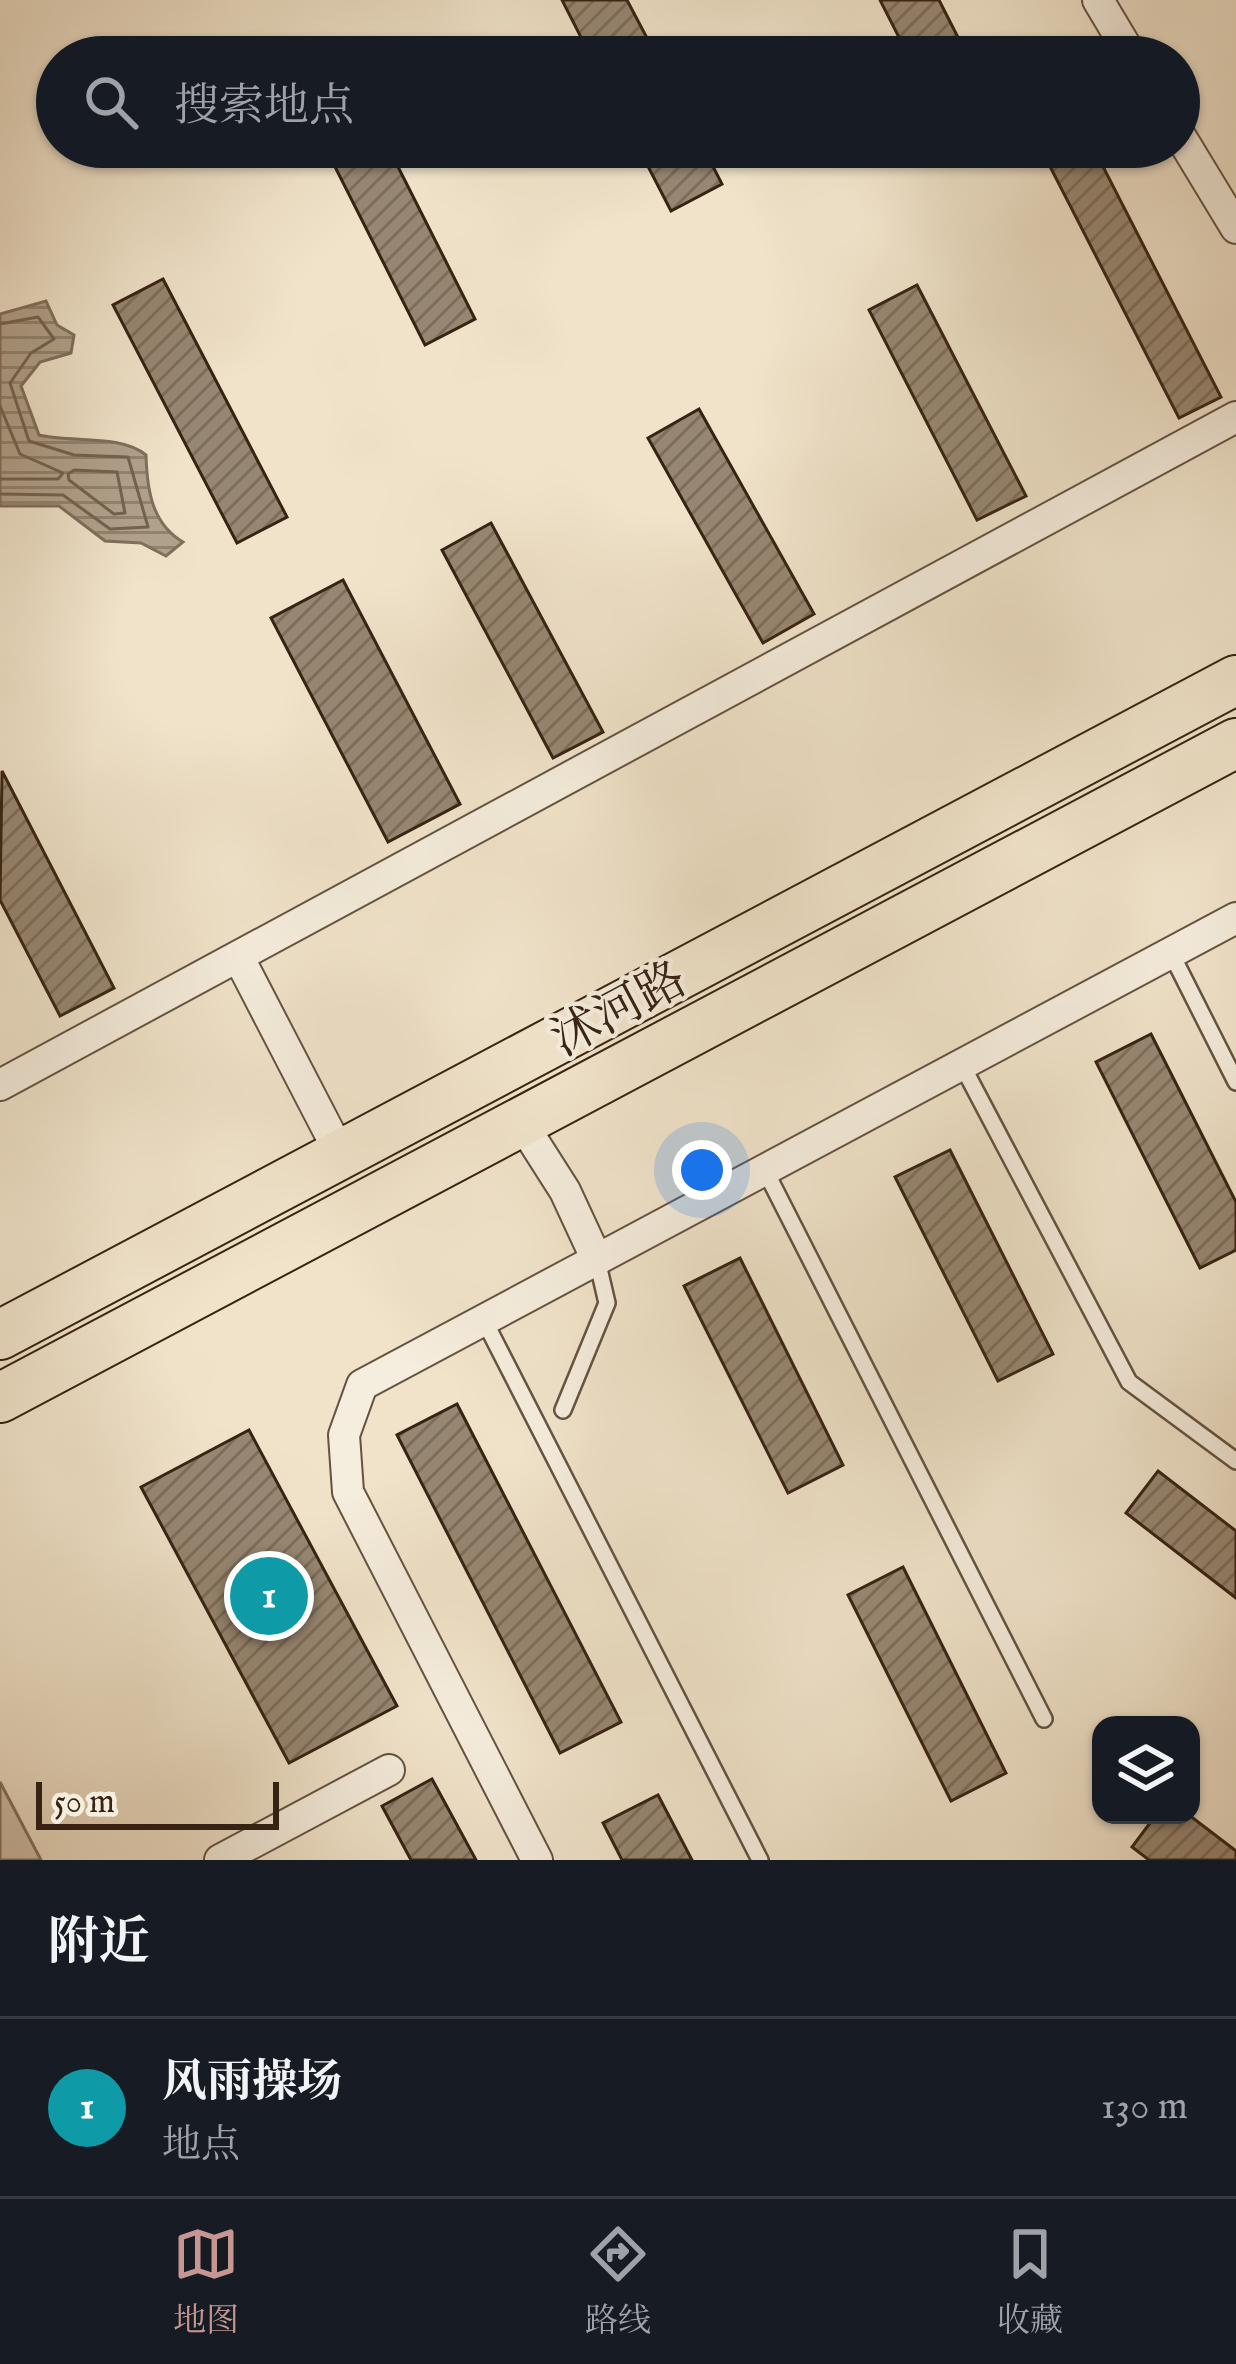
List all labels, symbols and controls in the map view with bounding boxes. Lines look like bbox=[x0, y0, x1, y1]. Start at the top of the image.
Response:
search box bbox=[36, 36, 1200, 168]
icon: search bbox=[78, 69, 144, 135]
text: 搜索地点 bbox=[174, 79, 354, 136]
street label: 沭河路 bbox=[542, 951, 698, 1071]
your location bbox=[672, 1140, 732, 1200]
pin: 1 bbox=[230, 1551, 308, 1641]
map controls bbox=[1092, 1716, 1200, 1824]
button: layers bbox=[1092, 1716, 1200, 1824]
scale bar bbox=[36, 1776, 279, 1829]
text: 50 m bbox=[54, 1782, 115, 1824]
text: 附近 bbox=[48, 1912, 150, 1977]
text: 风雨操场 bbox=[162, 2055, 342, 2112]
text: 1 bbox=[80, 2083, 94, 2132]
text: 130 m bbox=[1101, 2083, 1188, 2132]
text: 地点 bbox=[162, 2122, 240, 2171]
tab: 地图 bbox=[173, 2221, 239, 2343]
tab: 路线 bbox=[585, 2221, 651, 2343]
tab: 收藏 bbox=[997, 2221, 1063, 2343]

